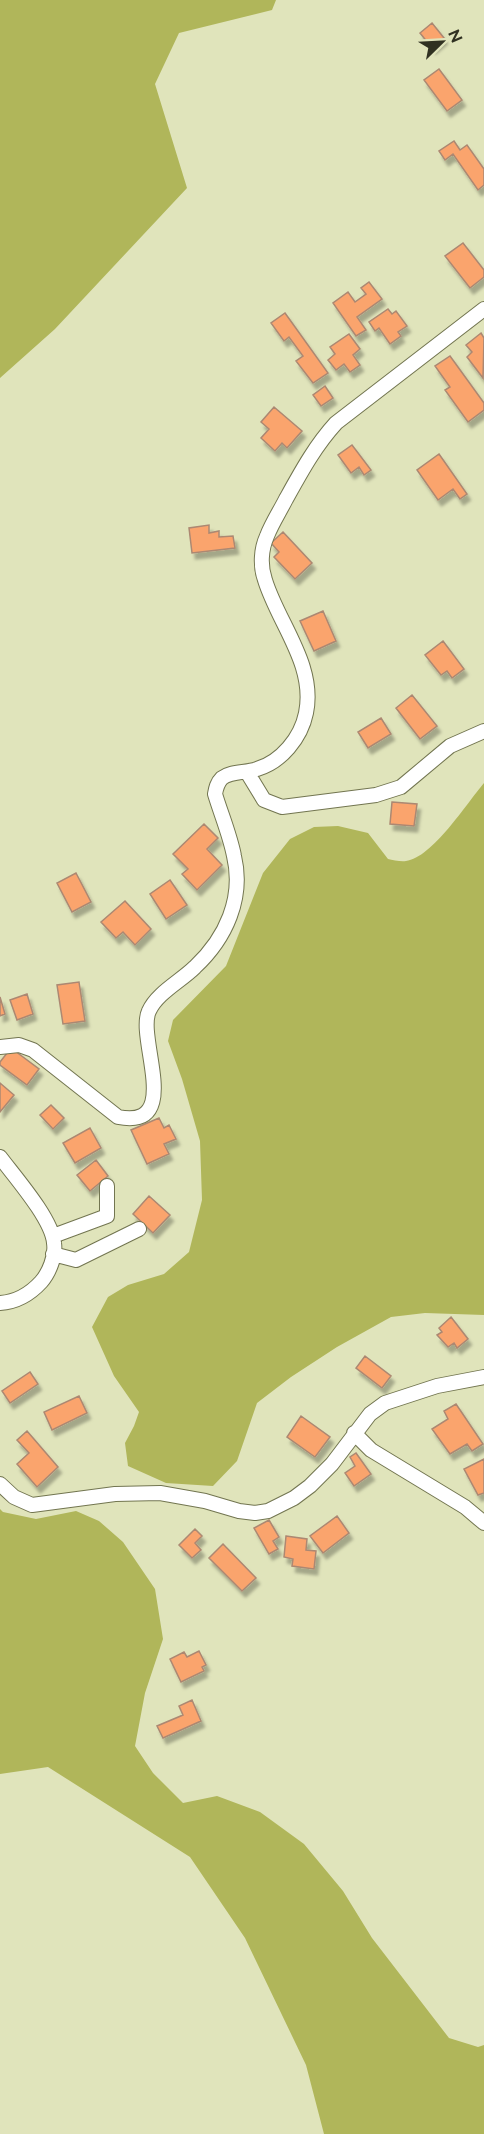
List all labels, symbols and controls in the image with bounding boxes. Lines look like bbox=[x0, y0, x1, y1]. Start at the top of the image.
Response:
north arrow bbox=[412, 12, 472, 72]
text: N bbox=[444, 27, 466, 46]

